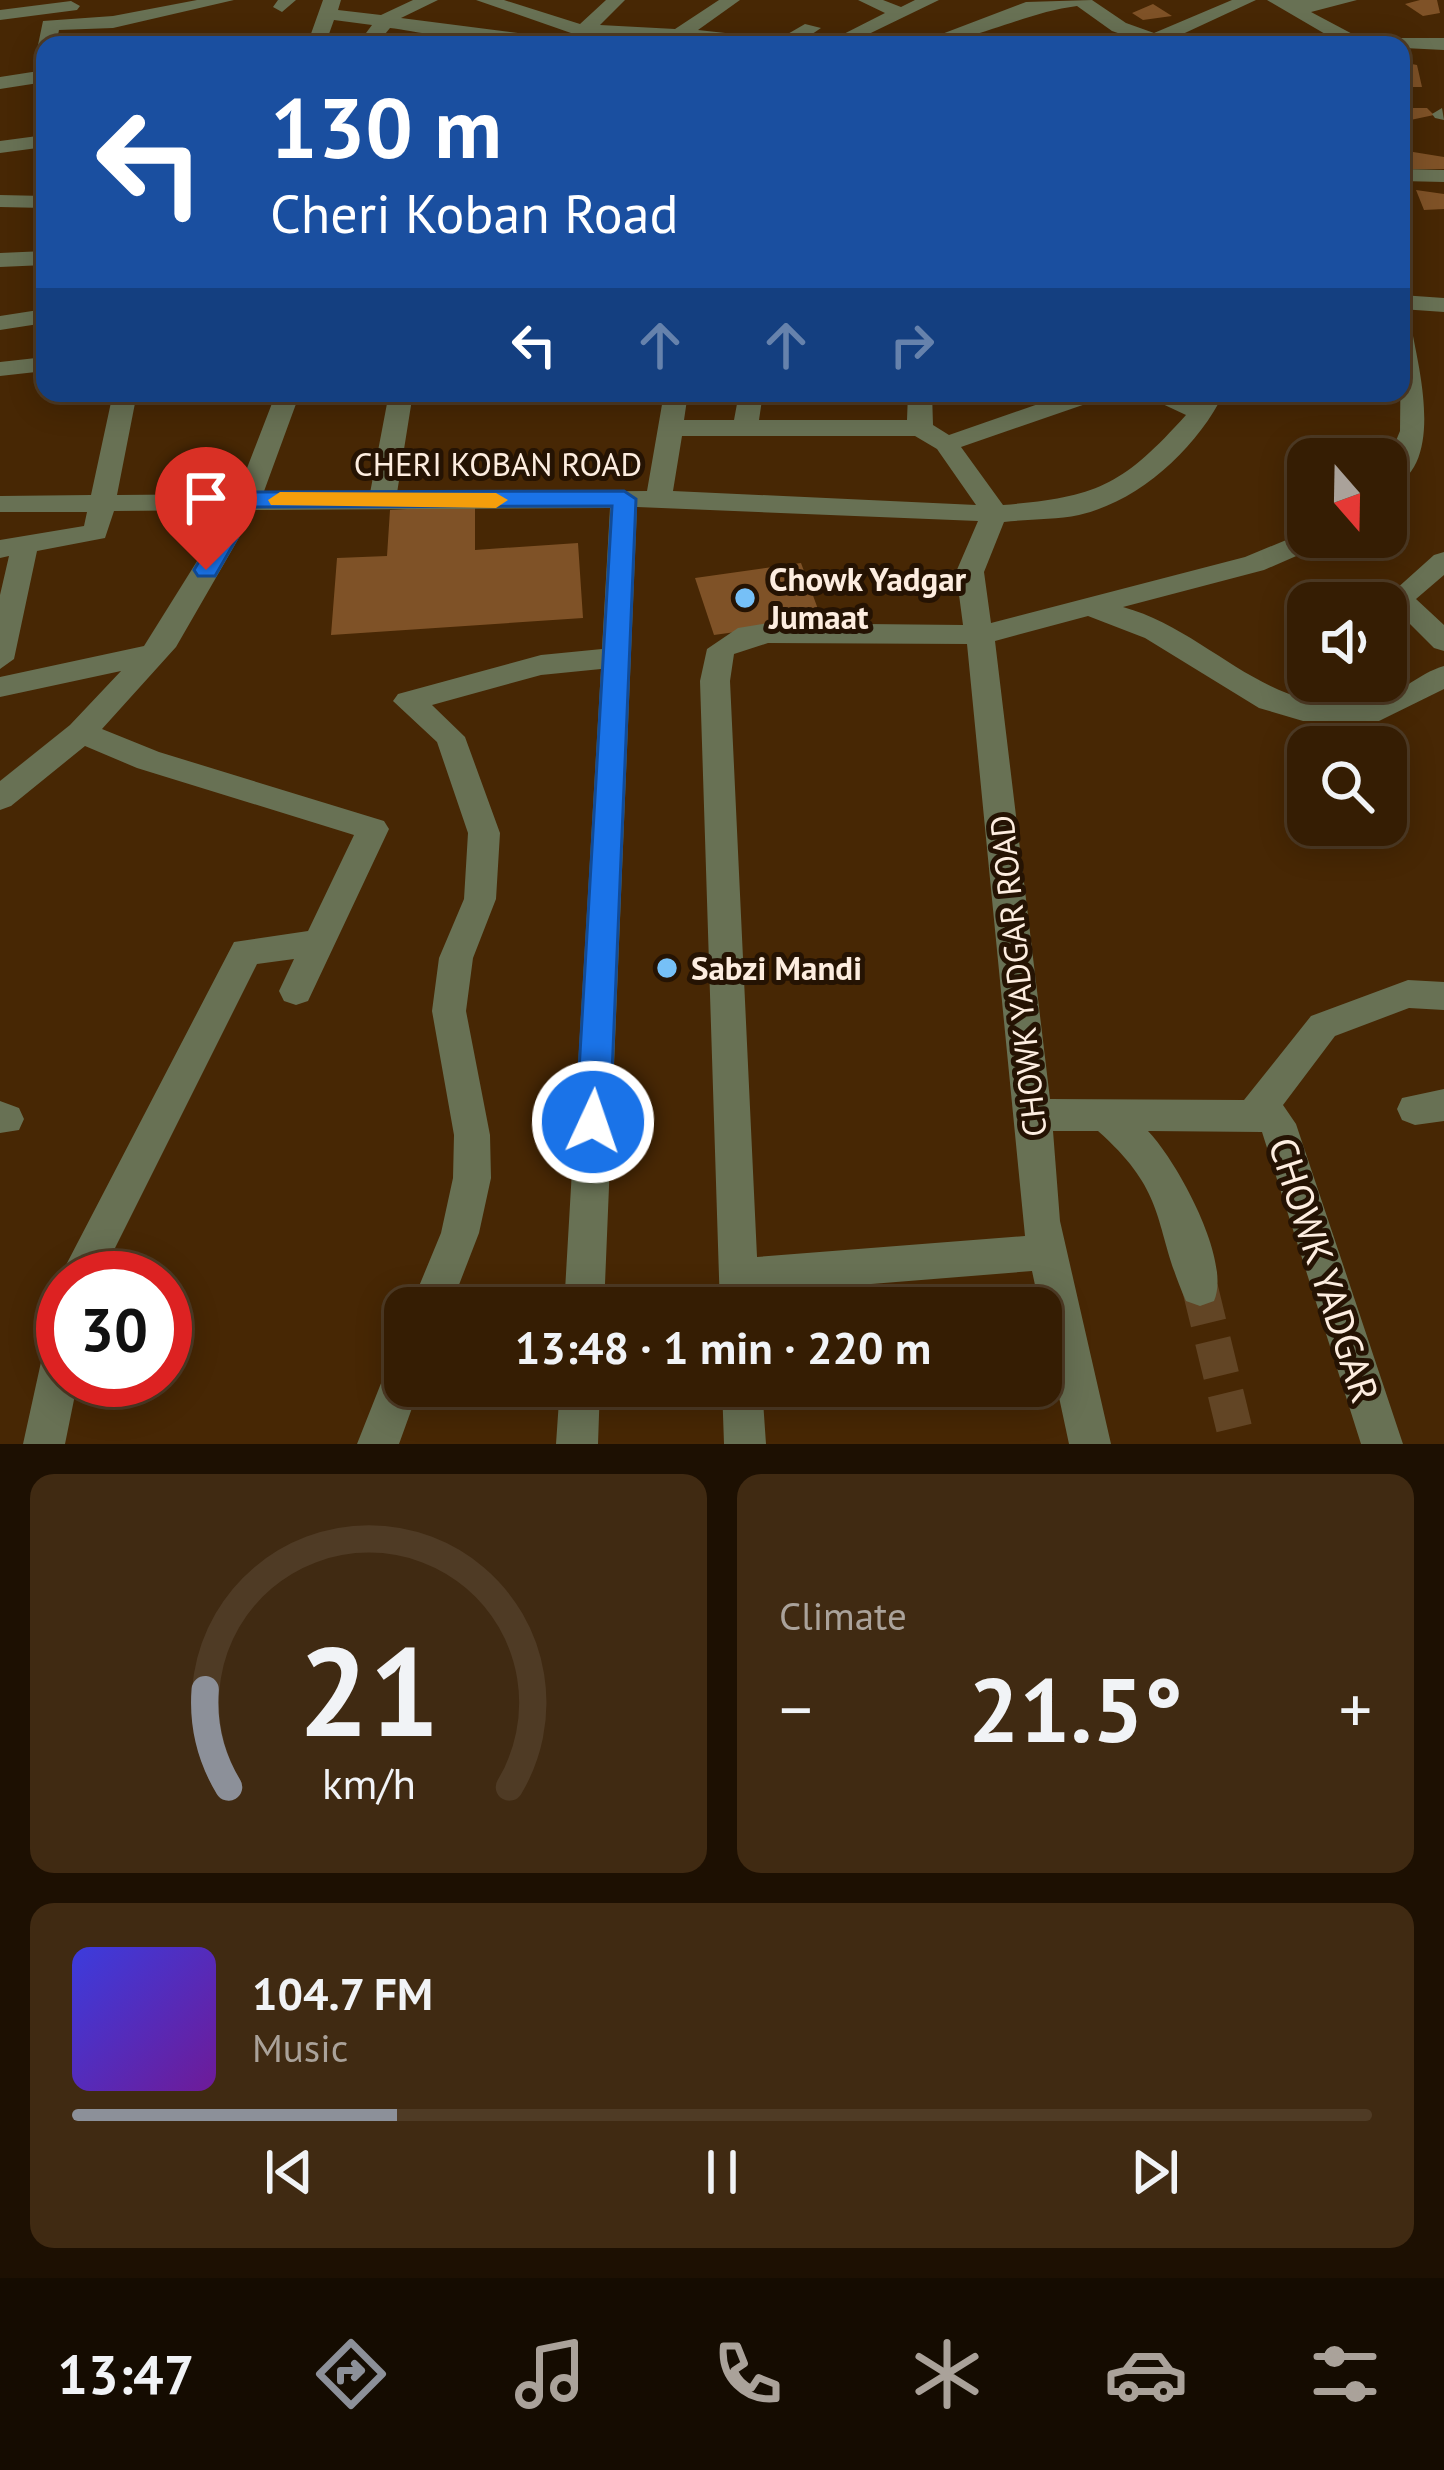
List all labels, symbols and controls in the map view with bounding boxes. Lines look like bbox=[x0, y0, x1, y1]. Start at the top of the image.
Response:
text: 130 m bbox=[270, 72, 502, 181]
icon: left bbox=[72, 84, 228, 240]
text: Cheri Koban Road bbox=[270, 178, 679, 248]
icon: left bbox=[501, 312, 567, 378]
icon: ahead bbox=[627, 312, 693, 378]
icon: ahead bbox=[753, 312, 819, 378]
icon: right bbox=[879, 312, 945, 378]
north arrow bbox=[1287, 438, 1407, 558]
map controls bbox=[1287, 438, 1407, 846]
street label: CHERI KOBAN ROAD bbox=[354, 442, 642, 485]
pin bbox=[155, 447, 257, 570]
icon: arrive bbox=[173, 465, 239, 531]
place label: Chowk Yadgar Jumaat bbox=[768, 557, 967, 638]
button: sound bbox=[1287, 582, 1407, 702]
marker: Chowk Yadgar Jumaat bbox=[732, 585, 758, 611]
button: search bbox=[1287, 726, 1407, 846]
street label: CHOWK YADGAR ROAD bbox=[979, 813, 1056, 1139]
place label: Sabzi Mandi bbox=[691, 946, 862, 989]
marker: Sabzi Mandi bbox=[654, 955, 680, 981]
position arrow bbox=[530, 1059, 656, 1185]
street label: CHOWK YADGAR bbox=[1258, 1131, 1391, 1409]
speed limit sign: 30 bbox=[36, 1251, 192, 1407]
text: 13:48 · 1 min · 220 m bbox=[515, 1318, 931, 1376]
text: Climate bbox=[779, 1590, 907, 1641]
text: 21 bbox=[298, 1609, 439, 1770]
text: 21.5° bbox=[968, 1650, 1183, 1767]
text: − bbox=[779, 1666, 812, 1751]
text: + bbox=[1339, 1666, 1372, 1751]
text: km/h bbox=[321, 1754, 416, 1810]
text: 104.7 FM bbox=[252, 1964, 433, 2022]
text: Music bbox=[252, 2022, 348, 2073]
icon: previous bbox=[256, 2139, 322, 2205]
icon: pause bbox=[689, 2139, 755, 2205]
icon: next bbox=[1122, 2139, 1188, 2205]
icon: directions bbox=[309, 2332, 393, 2416]
icon: music bbox=[508, 2332, 592, 2416]
icon: phone bbox=[706, 2332, 790, 2416]
icon: climate bbox=[905, 2332, 989, 2416]
icon: car bbox=[1104, 2332, 1188, 2416]
icon: filters bbox=[1303, 2332, 1387, 2416]
text: 13:47 bbox=[57, 2339, 194, 2409]

